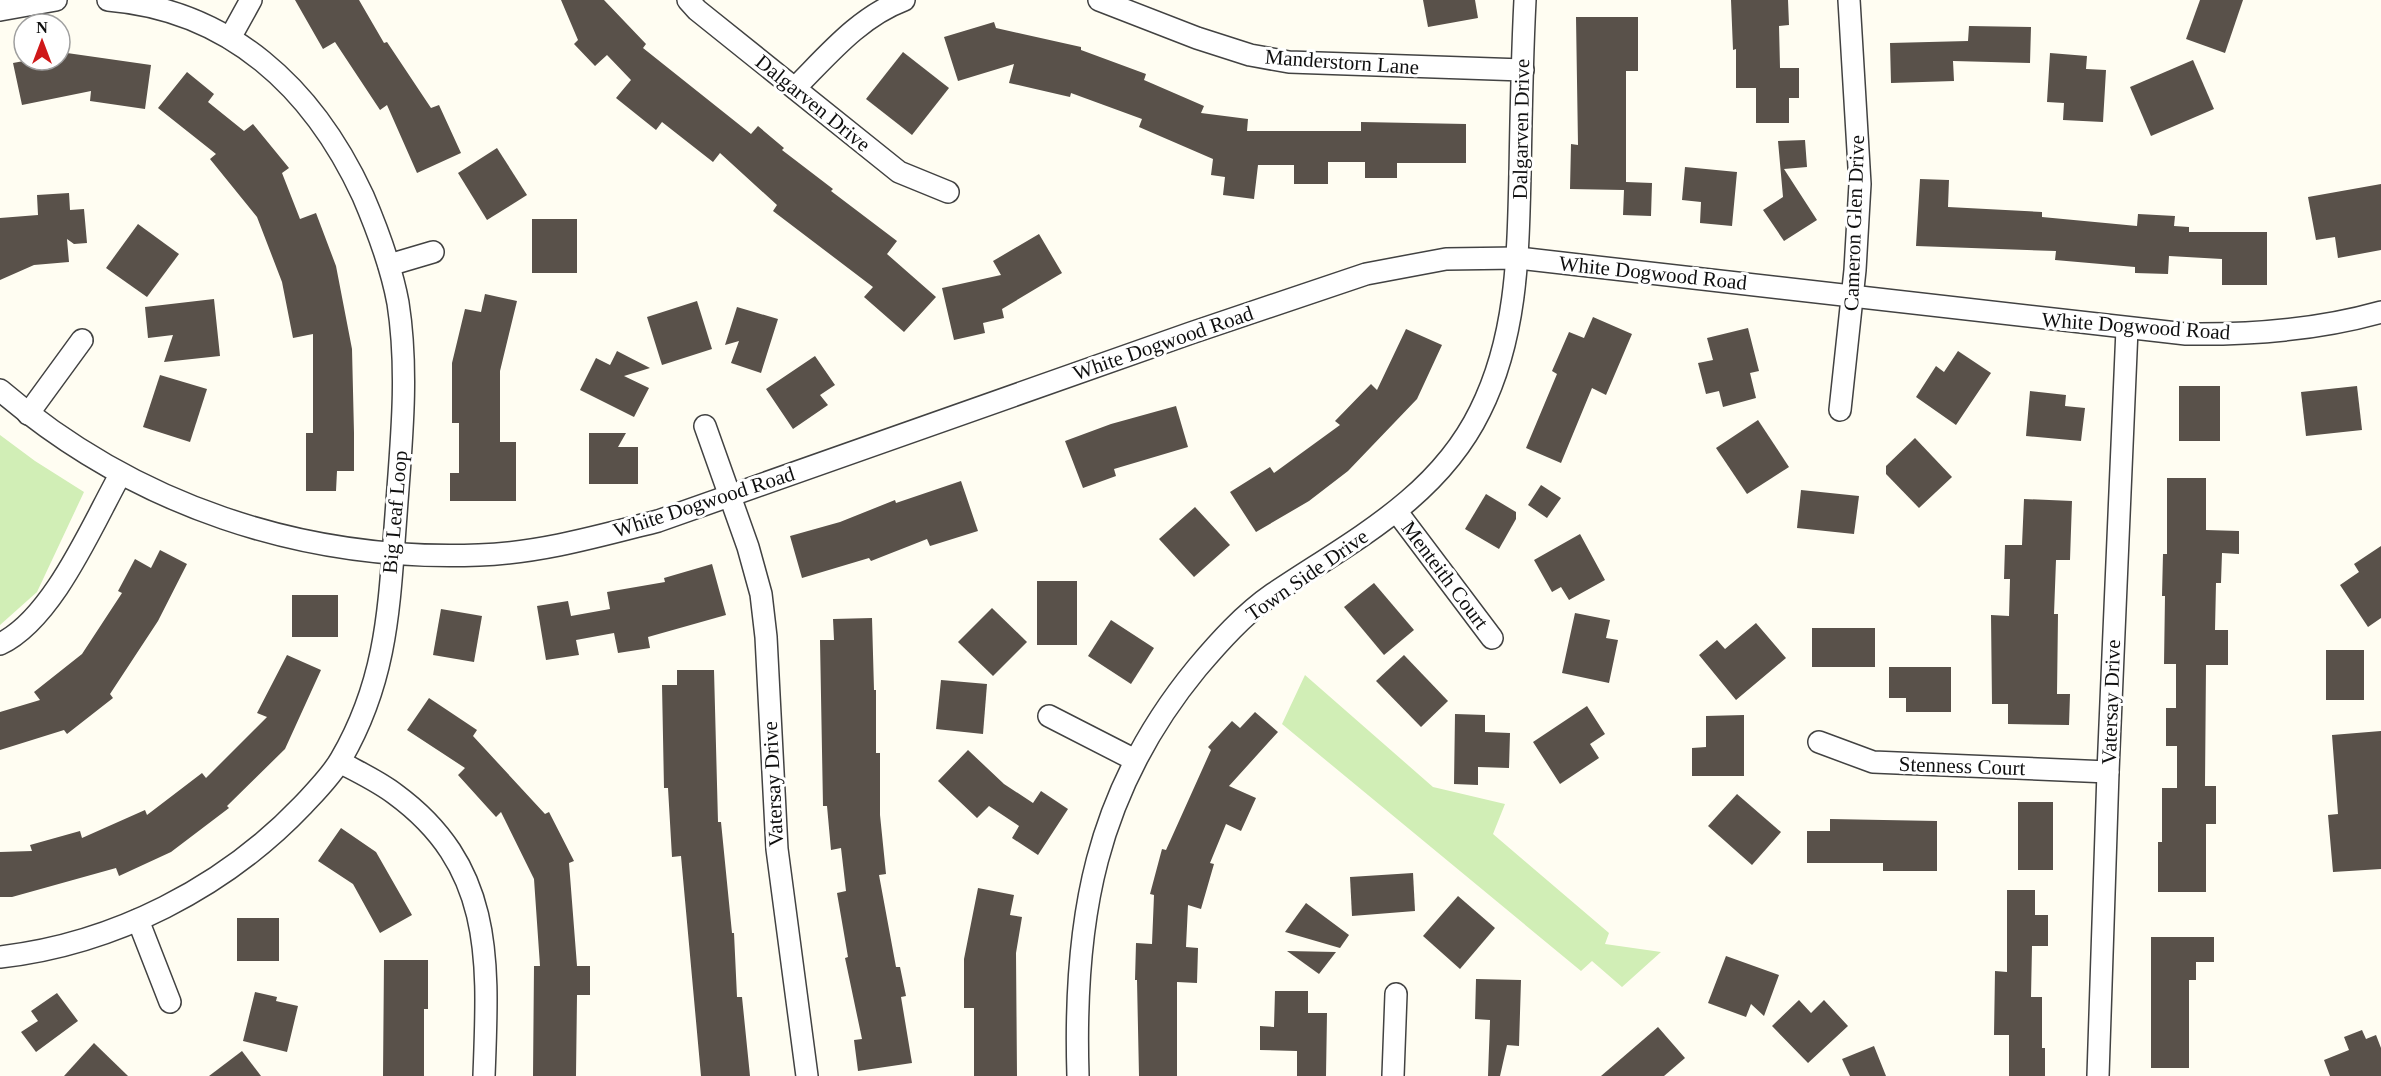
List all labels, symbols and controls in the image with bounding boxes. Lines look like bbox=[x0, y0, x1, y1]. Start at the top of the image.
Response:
north arrow bbox=[12, 12, 72, 72]
text: N bbox=[36, 19, 48, 36]
street label: Manderstorn Lane bbox=[1264, 45, 1420, 79]
street label: Dalgarven Drive bbox=[751, 49, 875, 157]
street label: Dalgarven Drive bbox=[1508, 59, 1534, 199]
street label: Cameron Glen Drive bbox=[1839, 135, 1869, 311]
street label: White Dogwood Road bbox=[1558, 251, 1749, 295]
street label: White Dogwood Road bbox=[1070, 301, 1257, 385]
street label: White Dogwood Road bbox=[2041, 307, 2232, 345]
street label: Big Leaf Loop bbox=[378, 449, 412, 575]
street label: White Dogwood Road bbox=[610, 461, 798, 543]
street label: Menteith Court bbox=[1397, 516, 1493, 634]
street label: Town Side Drive bbox=[1241, 524, 1373, 626]
street label: Vatersay Drive bbox=[2097, 639, 2125, 765]
street label: Vatersay Drive bbox=[758, 721, 788, 847]
street label: Stenness Court bbox=[1898, 752, 2026, 780]

